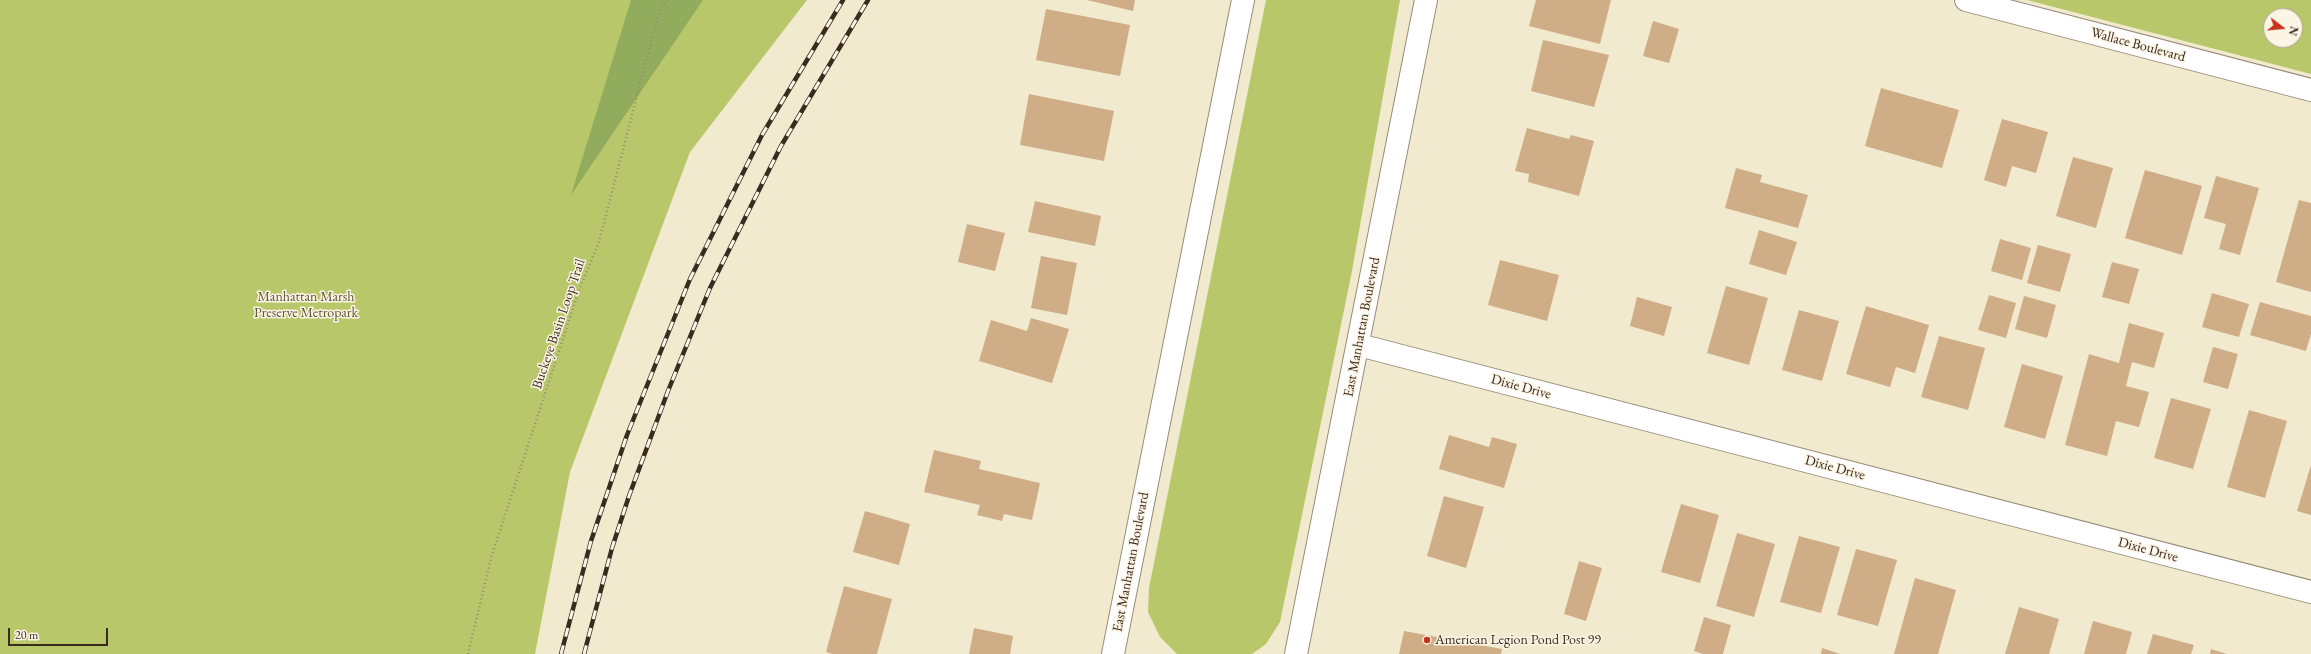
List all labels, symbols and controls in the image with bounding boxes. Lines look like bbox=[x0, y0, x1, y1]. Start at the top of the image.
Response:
north arrow bbox=[2263, 8, 2303, 48]
street label: Wallace Boulevard bbox=[2089, 24, 2187, 66]
text: N bbox=[2286, 25, 2302, 37]
street label: East Manhattan Boulevard bbox=[1340, 256, 1384, 398]
street label: Buckeye Basin Loop Trail bbox=[529, 257, 589, 391]
park label: Manhattan Marsh Preserve Metropark bbox=[254, 289, 358, 322]
street label: Dixie Drive bbox=[1489, 371, 1553, 403]
street label: Dixie Drive bbox=[1803, 452, 1867, 484]
street label: East Manhattan Boulevard bbox=[1109, 491, 1153, 633]
street label: Dixie Drive bbox=[2116, 534, 2180, 566]
scale bar bbox=[10, 620, 110, 646]
text: 20 m bbox=[15, 627, 38, 643]
place label: American Legion Pond Post 99 bbox=[1435, 632, 1601, 648]
marker: American Legion Pond Post 99 bbox=[1422, 635, 1432, 645]

